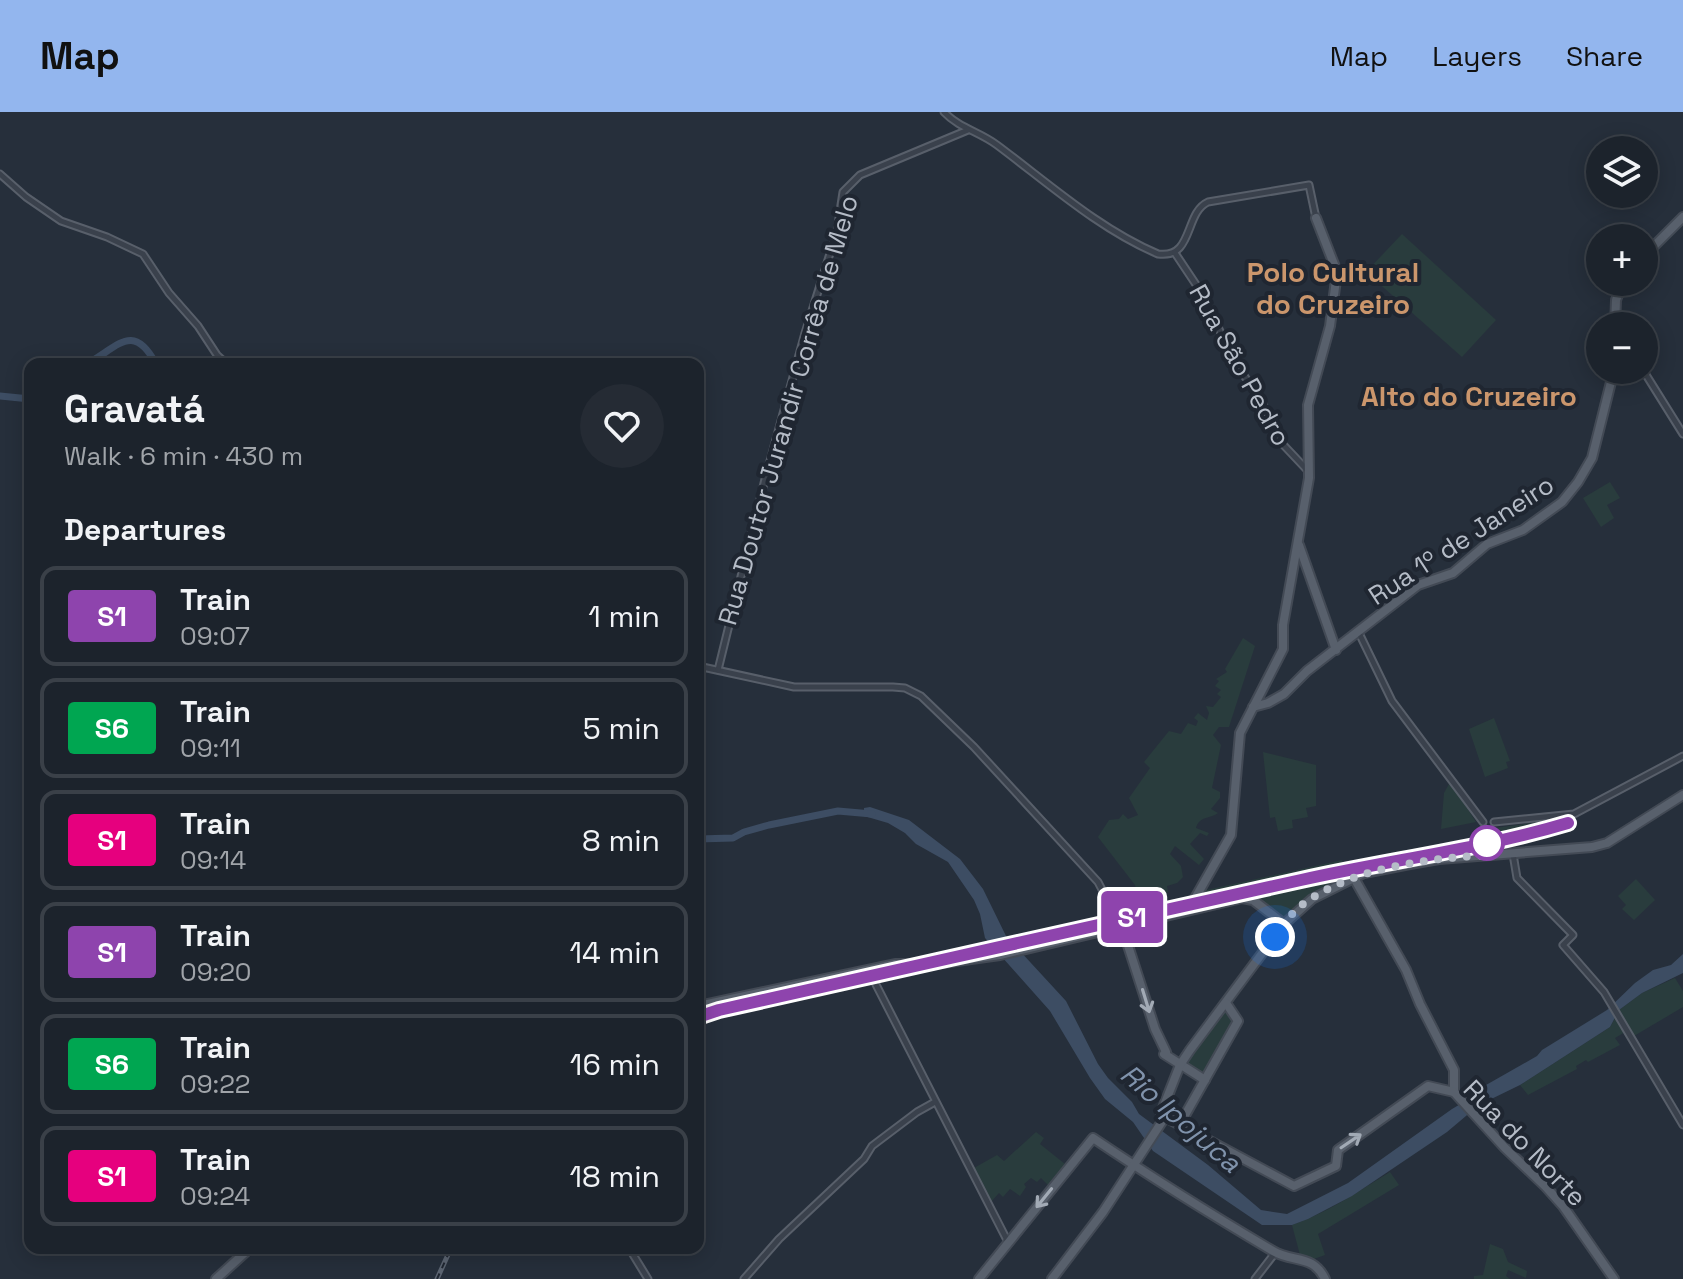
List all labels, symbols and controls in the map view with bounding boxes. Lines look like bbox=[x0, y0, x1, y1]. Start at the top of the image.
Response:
text: Map bbox=[40, 32, 120, 80]
text: Map bbox=[1330, 38, 1388, 74]
text: Layers bbox=[1432, 38, 1522, 74]
text: Share bbox=[1566, 38, 1643, 74]
map controls bbox=[1586, 136, 1658, 384]
button: layers bbox=[1586, 136, 1658, 208]
street label: Rua Doutor Jurandir Corrêa de Melo bbox=[710, 191, 866, 629]
button: + bbox=[1586, 224, 1658, 296]
district label: Polo Cultural do Cruzeiro bbox=[1247, 254, 1419, 322]
street label: Rua São Pedro bbox=[1182, 278, 1298, 452]
button: − bbox=[1586, 312, 1658, 384]
district label: Alto do Cruzeiro bbox=[1361, 378, 1577, 414]
button: heart bbox=[580, 384, 664, 468]
text: Gravatá bbox=[64, 385, 205, 433]
text: Walk · 6 min · 430 m bbox=[64, 439, 303, 473]
street label: Rua 1º de Janeiro bbox=[1362, 467, 1560, 613]
text: Departures bbox=[64, 510, 226, 549]
text: Train bbox=[180, 580, 251, 619]
text: 1 min bbox=[588, 597, 660, 636]
text: S1 bbox=[97, 598, 127, 634]
text: 09:07 bbox=[180, 619, 250, 653]
text: Train bbox=[180, 692, 251, 731]
text: 5 min bbox=[583, 709, 660, 748]
text: S6 bbox=[95, 710, 129, 746]
text: 09:11 bbox=[180, 731, 241, 765]
text: Train bbox=[180, 804, 251, 843]
text: 8 min bbox=[582, 821, 660, 860]
text: S1 bbox=[97, 822, 127, 858]
unlabelled marker bbox=[1470, 826, 1504, 860]
text: 09:14 bbox=[180, 843, 246, 877]
line badge: S1 bbox=[1096, 891, 1168, 943]
text: S1 bbox=[1117, 899, 1147, 935]
text: Train bbox=[180, 916, 251, 955]
your location bbox=[1255, 917, 1295, 957]
text: 14 min bbox=[569, 933, 660, 972]
text: S1 bbox=[97, 934, 127, 970]
text: 09:20 bbox=[180, 955, 252, 989]
one-way arrow bbox=[1139, 988, 1154, 1014]
text: Train bbox=[180, 1028, 251, 1067]
text: 16 min bbox=[570, 1045, 660, 1084]
text: S6 bbox=[95, 1046, 129, 1082]
water label: Rio Ipojuca bbox=[1113, 1056, 1249, 1181]
text: 09:22 bbox=[180, 1067, 251, 1101]
street label: Rua do Norte bbox=[1456, 1072, 1594, 1214]
one-way arrow bbox=[1339, 1133, 1361, 1150]
text: Train bbox=[180, 1140, 251, 1179]
text: 18 min bbox=[570, 1157, 660, 1196]
text: S1 bbox=[97, 1158, 127, 1194]
text: 09:24 bbox=[180, 1179, 250, 1213]
one-way arrow bbox=[1035, 1187, 1053, 1208]

